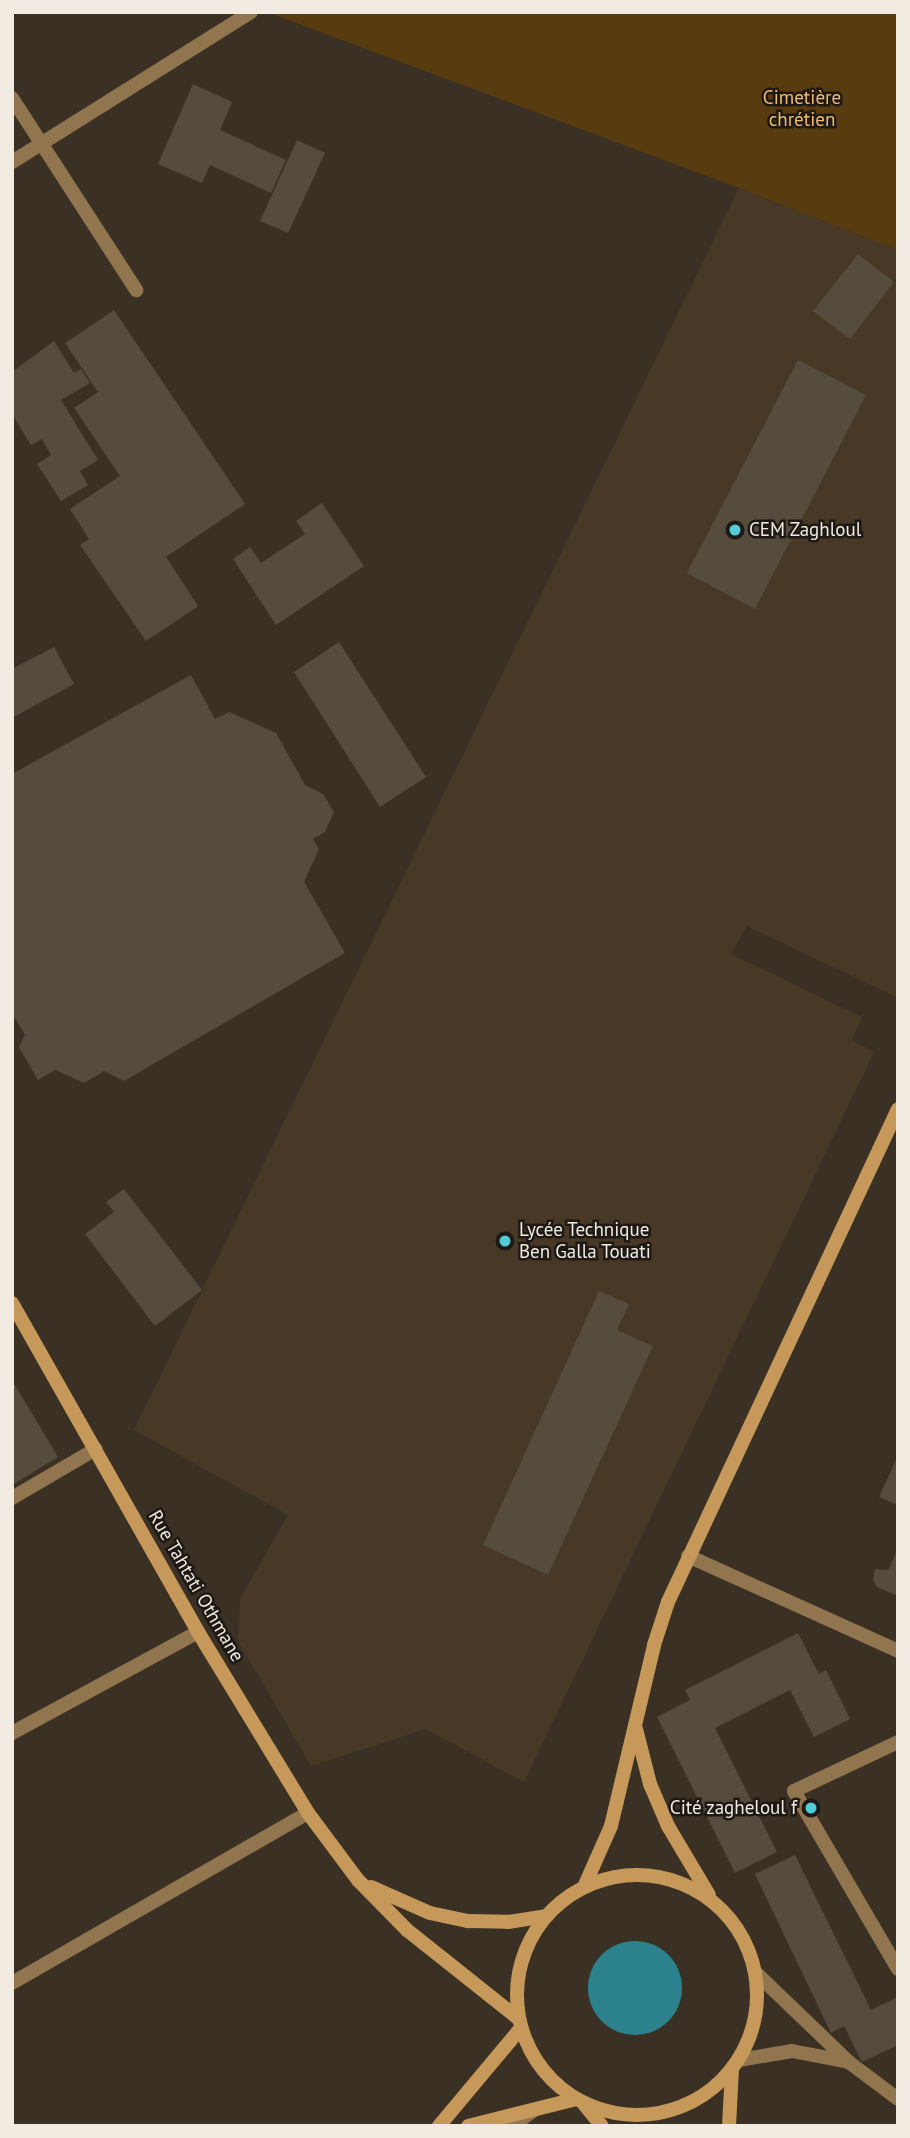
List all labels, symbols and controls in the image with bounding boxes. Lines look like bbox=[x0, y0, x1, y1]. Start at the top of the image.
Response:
park label: Cimetière chrétien bbox=[763, 87, 841, 131]
place label: CEM Zaghloul bbox=[749, 519, 862, 541]
marker: CEM Zaghloul bbox=[727, 522, 743, 538]
place label: Lycée Technique Ben Galla Touati bbox=[519, 1219, 651, 1263]
marker: Lycée Technique Ben Galla Touati bbox=[497, 1233, 513, 1249]
street label: Rue Tahtati Othmane bbox=[143, 1506, 249, 1666]
place label: Cité zagheloul f bbox=[669, 1797, 797, 1819]
marker: Cité zagheloul f bbox=[803, 1800, 819, 1816]

